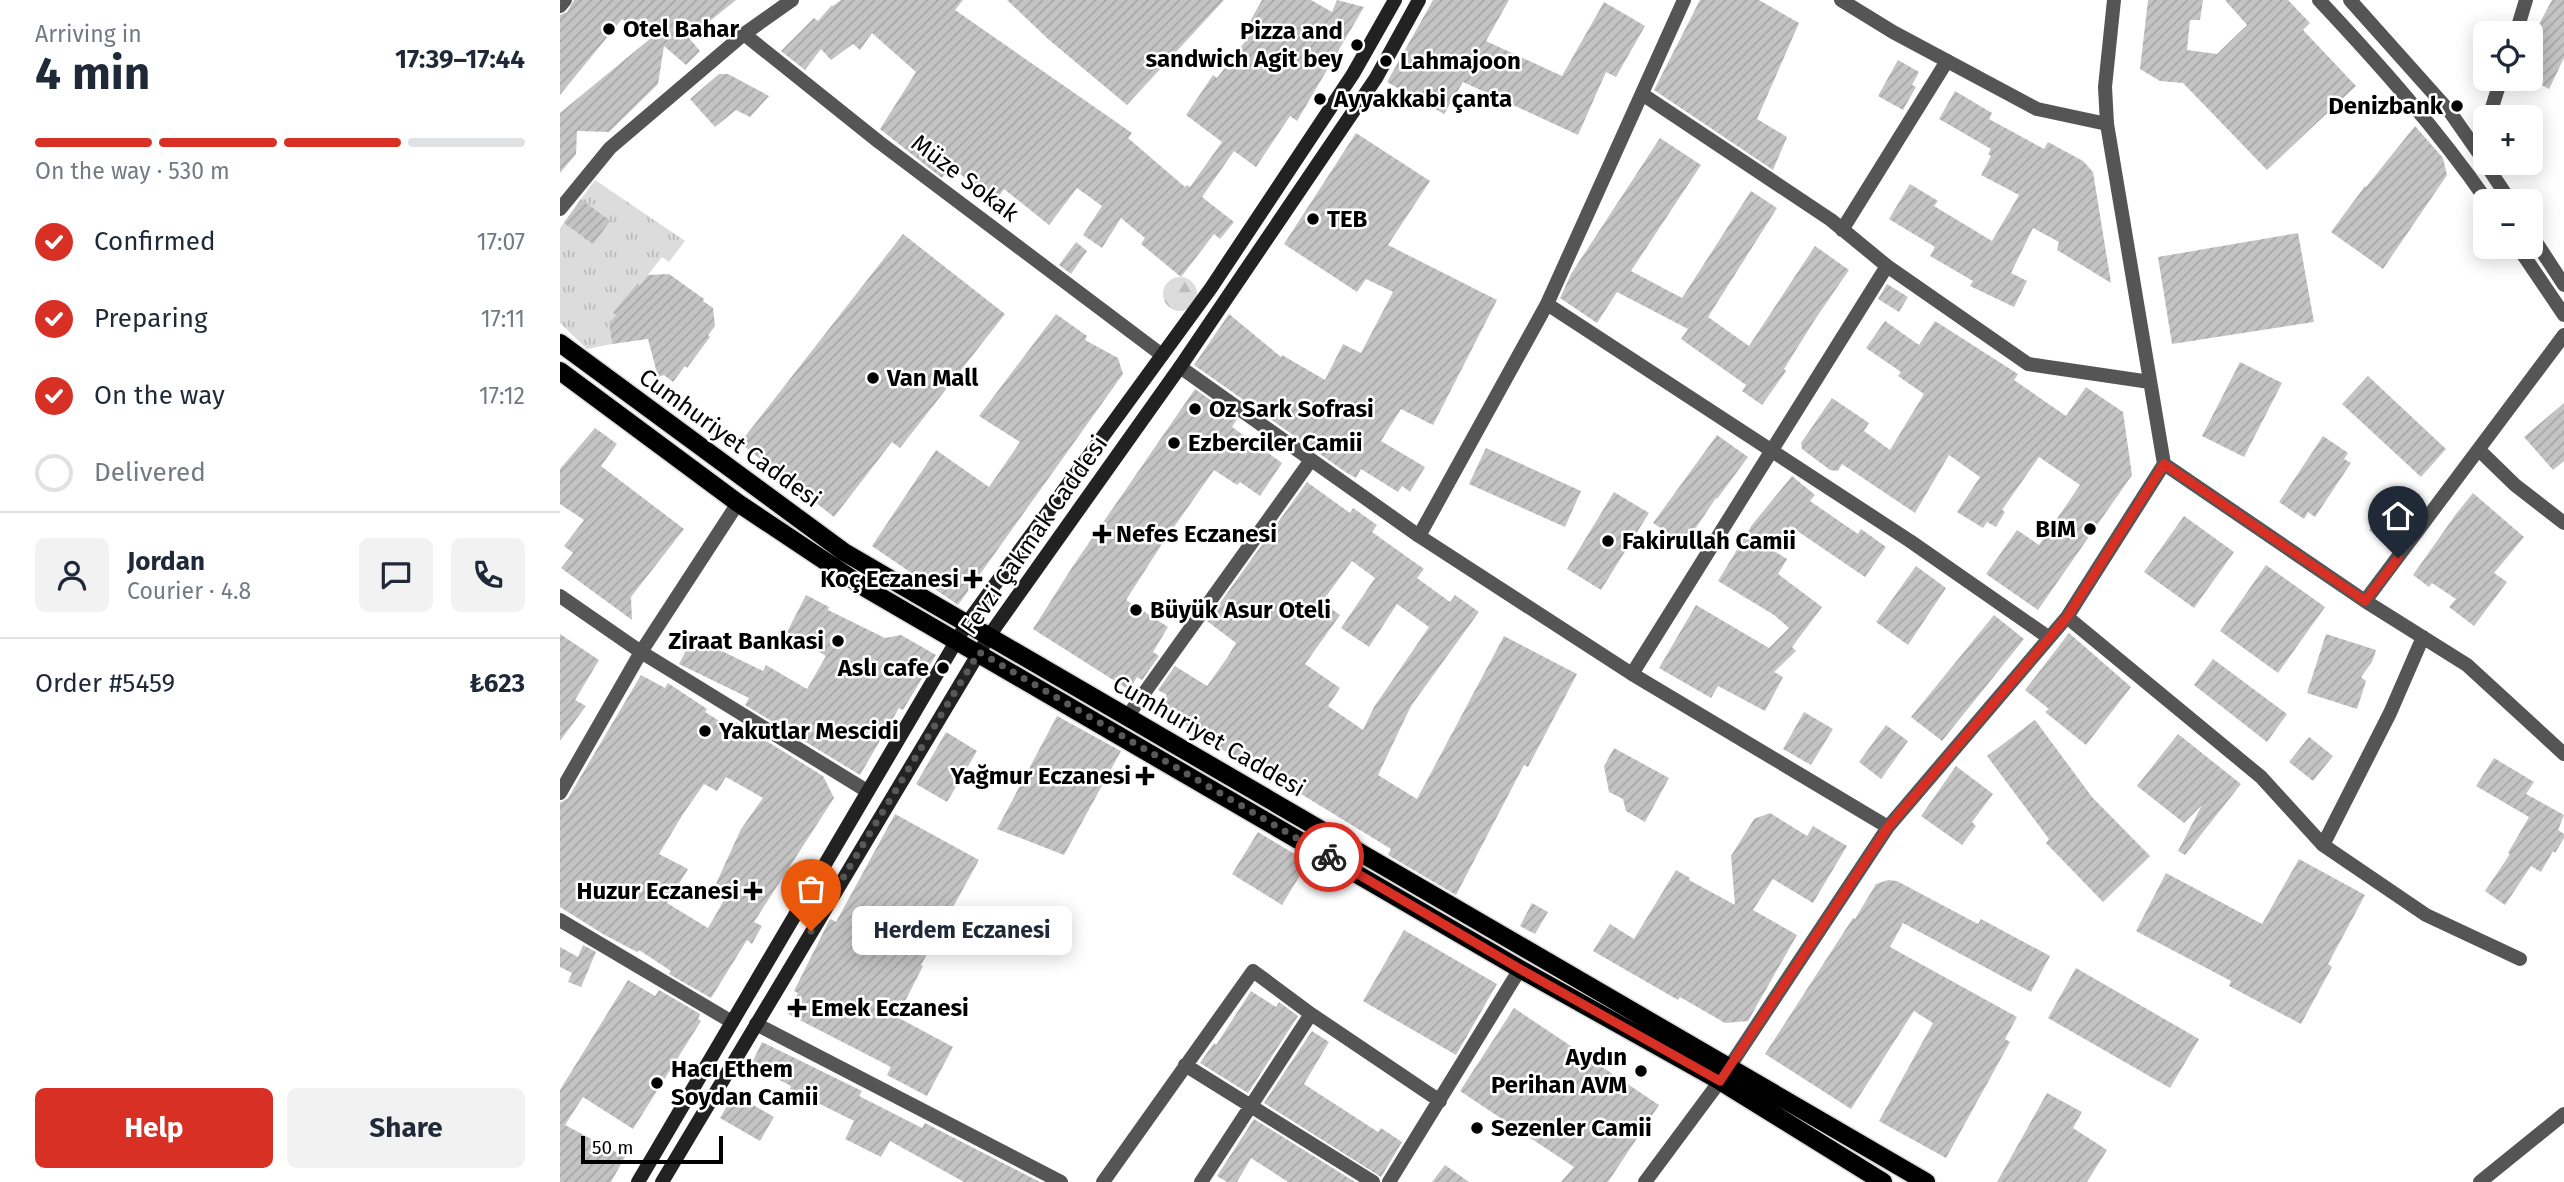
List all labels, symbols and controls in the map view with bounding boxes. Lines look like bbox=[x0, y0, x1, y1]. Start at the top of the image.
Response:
place label: Otel Bahar bbox=[623, 15, 739, 43]
place label: Pizza and sandwich Agit bey bbox=[1146, 17, 1344, 73]
text: Arriving in bbox=[35, 20, 142, 48]
marker: Otel Bahar bbox=[601, 21, 617, 37]
map controls bbox=[2473, 21, 2543, 259]
button: locate bbox=[2473, 21, 2543, 91]
marker: Pizza and sandwich Agit bey bbox=[1349, 37, 1365, 53]
text: 17:39–17:44 bbox=[395, 44, 525, 75]
text: 4 min bbox=[35, 46, 150, 101]
place label: Lahmajoon bbox=[1400, 47, 1521, 75]
marker: Lahmajoon bbox=[1378, 53, 1394, 69]
place label: Ayyakkabi çanta bbox=[1333, 85, 1512, 114]
marker: Ayyakkabi çanta bbox=[1312, 91, 1328, 107]
place label: Denizbank bbox=[2328, 92, 2444, 120]
marker: Denizbank bbox=[2449, 98, 2465, 114]
button: + bbox=[2473, 105, 2543, 175]
street label: Müze Sokak bbox=[906, 129, 1025, 228]
text: On the way · 530 m bbox=[35, 157, 230, 185]
button: − bbox=[2473, 189, 2543, 259]
place label: TEB bbox=[1327, 205, 1368, 233]
marker: TEB bbox=[1305, 211, 1321, 227]
icon: check bbox=[35, 223, 73, 261]
text: Confirmed bbox=[94, 226, 215, 257]
text: 17:07 bbox=[477, 228, 525, 256]
icon: check bbox=[35, 300, 73, 338]
text: Preparing bbox=[94, 303, 207, 334]
text: 17:11 bbox=[481, 305, 525, 333]
street label: Cumhuriyet Caddesi bbox=[634, 363, 826, 513]
place label: Van Mall bbox=[886, 364, 979, 392]
marker: Van Mall bbox=[865, 370, 881, 386]
icon: check bbox=[35, 377, 73, 415]
text: On the way bbox=[94, 380, 225, 411]
text: 17:12 bbox=[479, 382, 525, 410]
place label: Oz Sark Sofrasi bbox=[1209, 395, 1374, 423]
marker: Oz Sark Sofrasi bbox=[1187, 401, 1203, 417]
place label: Ezberciler Camii bbox=[1188, 429, 1362, 457]
street label: Fevzi Çakmak Caddesi bbox=[955, 430, 1113, 640]
marker: Ezberciler Camii bbox=[1166, 435, 1182, 451]
text: Delivered bbox=[94, 457, 206, 488]
pin bbox=[2368, 486, 2428, 558]
icon: home bbox=[2379, 497, 2417, 535]
place label: BIM bbox=[2035, 515, 2076, 543]
place label: Nefes Eczanesi bbox=[1116, 520, 1277, 548]
marker: BIM bbox=[2082, 521, 2098, 537]
marker: Nefes Eczanesi bbox=[1094, 526, 1110, 542]
place label: Fakirullah Camii bbox=[1622, 527, 1796, 555]
marker: Fakirullah Camii bbox=[1600, 533, 1616, 549]
button: person bbox=[35, 538, 109, 612]
button: chat bbox=[359, 538, 433, 612]
button: phone bbox=[451, 538, 525, 612]
text: Jordan bbox=[127, 546, 205, 577]
place label: Koç Eczanesi bbox=[820, 565, 959, 594]
marker: Koç Eczanesi bbox=[965, 571, 981, 587]
text: Courier · 4.8 bbox=[127, 577, 251, 605]
place label: Büyük Asur Oteli bbox=[1150, 596, 1331, 624]
marker: Büyük Asur Oteli bbox=[1128, 602, 1144, 618]
place label: Ziraat Bankasi bbox=[668, 627, 824, 655]
marker: Ziraat Bankasi bbox=[830, 633, 846, 649]
place label: Aslı cafe bbox=[837, 654, 929, 682]
marker: Aslı cafe bbox=[935, 660, 951, 676]
text: Order #5459 bbox=[35, 668, 175, 699]
text: ₺623 bbox=[469, 668, 525, 699]
street label: Cumhuriyet Caddesi bbox=[1108, 670, 1310, 802]
place label: Yakutlar Mescidi bbox=[718, 717, 899, 745]
marker: Yakutlar Mescidi bbox=[697, 723, 713, 739]
place label: Yağmur Eczanesi bbox=[949, 762, 1131, 790]
marker: Yağmur Eczanesi bbox=[1137, 768, 1153, 784]
courier bbox=[1294, 822, 1364, 892]
icon: bike bbox=[1310, 838, 1348, 876]
pin bbox=[781, 859, 841, 931]
icon: bag bbox=[792, 870, 830, 908]
place label: Huzur Eczanesi bbox=[577, 877, 739, 905]
marker: Huzur Eczanesi bbox=[745, 883, 761, 899]
callout: Herdem Eczanesi bbox=[853, 906, 1074, 956]
text: Herdem Eczanesi bbox=[874, 916, 1050, 944]
place label: Emek Eczanesi bbox=[811, 994, 969, 1022]
marker: Emek Eczanesi bbox=[789, 1000, 805, 1016]
place label: Aydın Perihan AVM bbox=[1491, 1043, 1627, 1099]
place label: Hacı Ethem Soydan Camii bbox=[671, 1055, 818, 1111]
marker: Aydın Perihan AVM bbox=[1633, 1063, 1649, 1079]
marker: Hacı Ethem Soydan Camii bbox=[649, 1075, 665, 1091]
button: Help bbox=[35, 1088, 273, 1168]
button: Share bbox=[287, 1088, 525, 1168]
place label: Sezenler Camii bbox=[1491, 1114, 1652, 1142]
marker: Sezenler Camii bbox=[1469, 1120, 1485, 1136]
scale bar bbox=[581, 1133, 723, 1165]
text: 50 m bbox=[592, 1136, 633, 1159]

